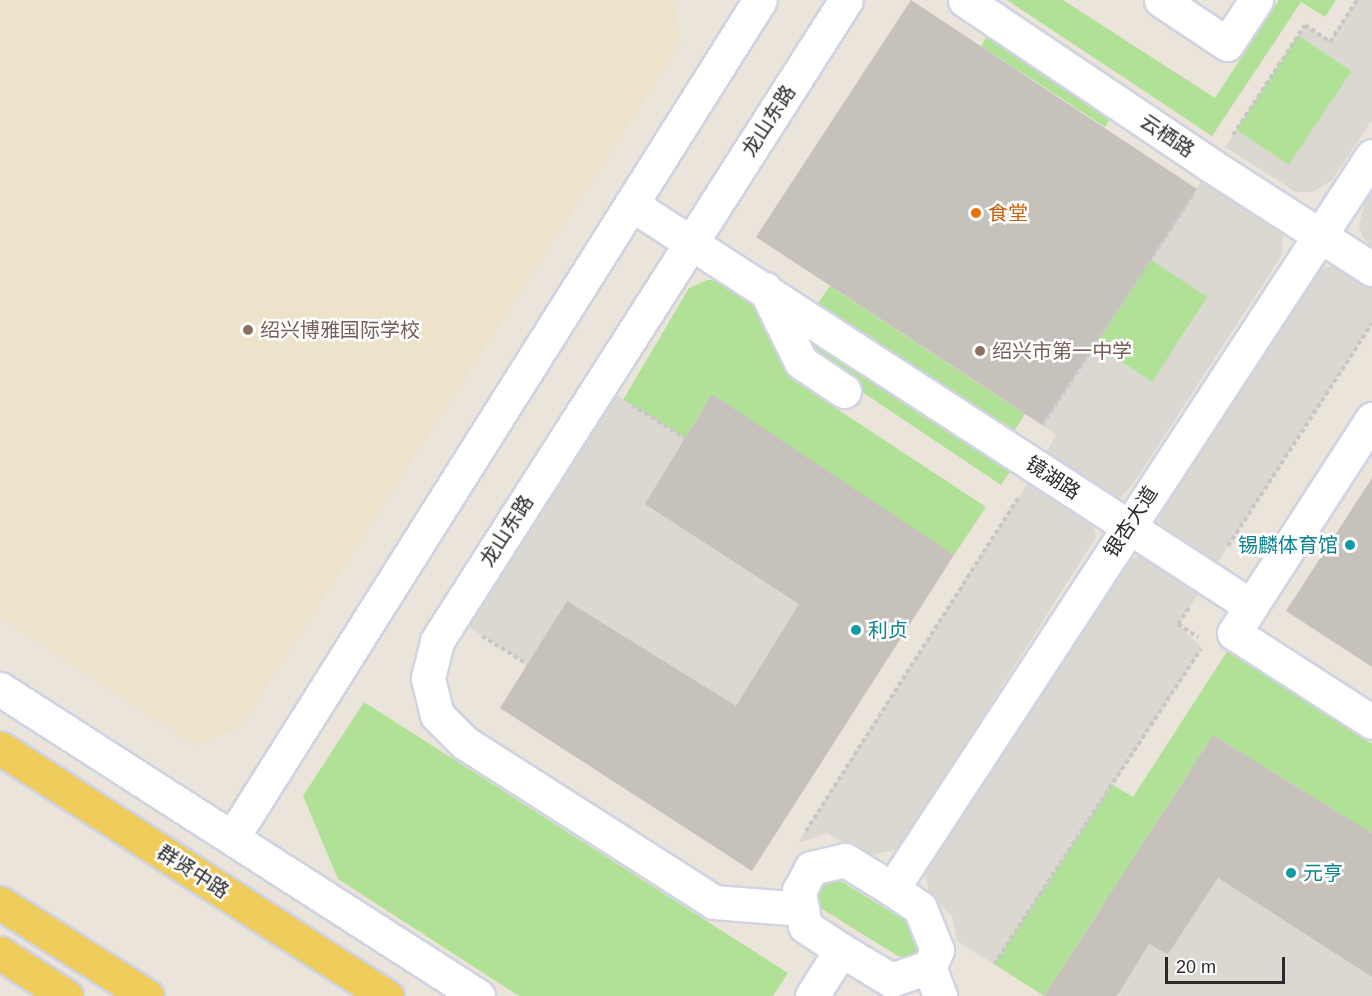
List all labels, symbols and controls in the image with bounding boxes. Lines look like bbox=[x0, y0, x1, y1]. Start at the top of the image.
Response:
street label: 龙山东路 bbox=[737, 81, 801, 161]
street label: 云栖路 bbox=[1135, 109, 1199, 163]
place label: 食堂 bbox=[988, 201, 1028, 225]
marker: 食堂 bbox=[969, 206, 983, 220]
place label: 绍兴博雅国际学校 bbox=[260, 318, 420, 342]
marker: 绍兴博雅国际学校 bbox=[241, 323, 255, 337]
place label: 绍兴市第一中学 bbox=[992, 339, 1132, 363]
marker: 绍兴市第一中学 bbox=[973, 344, 987, 358]
street label: 镜湖路 bbox=[1021, 452, 1085, 504]
street label: 银杏大道 bbox=[1099, 482, 1163, 562]
street label: 龙山东路 bbox=[475, 491, 539, 571]
place label: 锡麟体育馆 bbox=[1238, 533, 1338, 557]
marker: 锡麟体育馆 bbox=[1343, 538, 1357, 552]
place label: 利贞 bbox=[868, 618, 908, 642]
marker: 利贞 bbox=[849, 623, 863, 637]
street label: 群贤中路 bbox=[153, 840, 233, 904]
place label: 元亨 bbox=[1303, 861, 1343, 885]
marker: 元亨 bbox=[1284, 866, 1298, 880]
scale bar bbox=[1168, 945, 1288, 983]
text: 20 m bbox=[1176, 957, 1216, 977]

